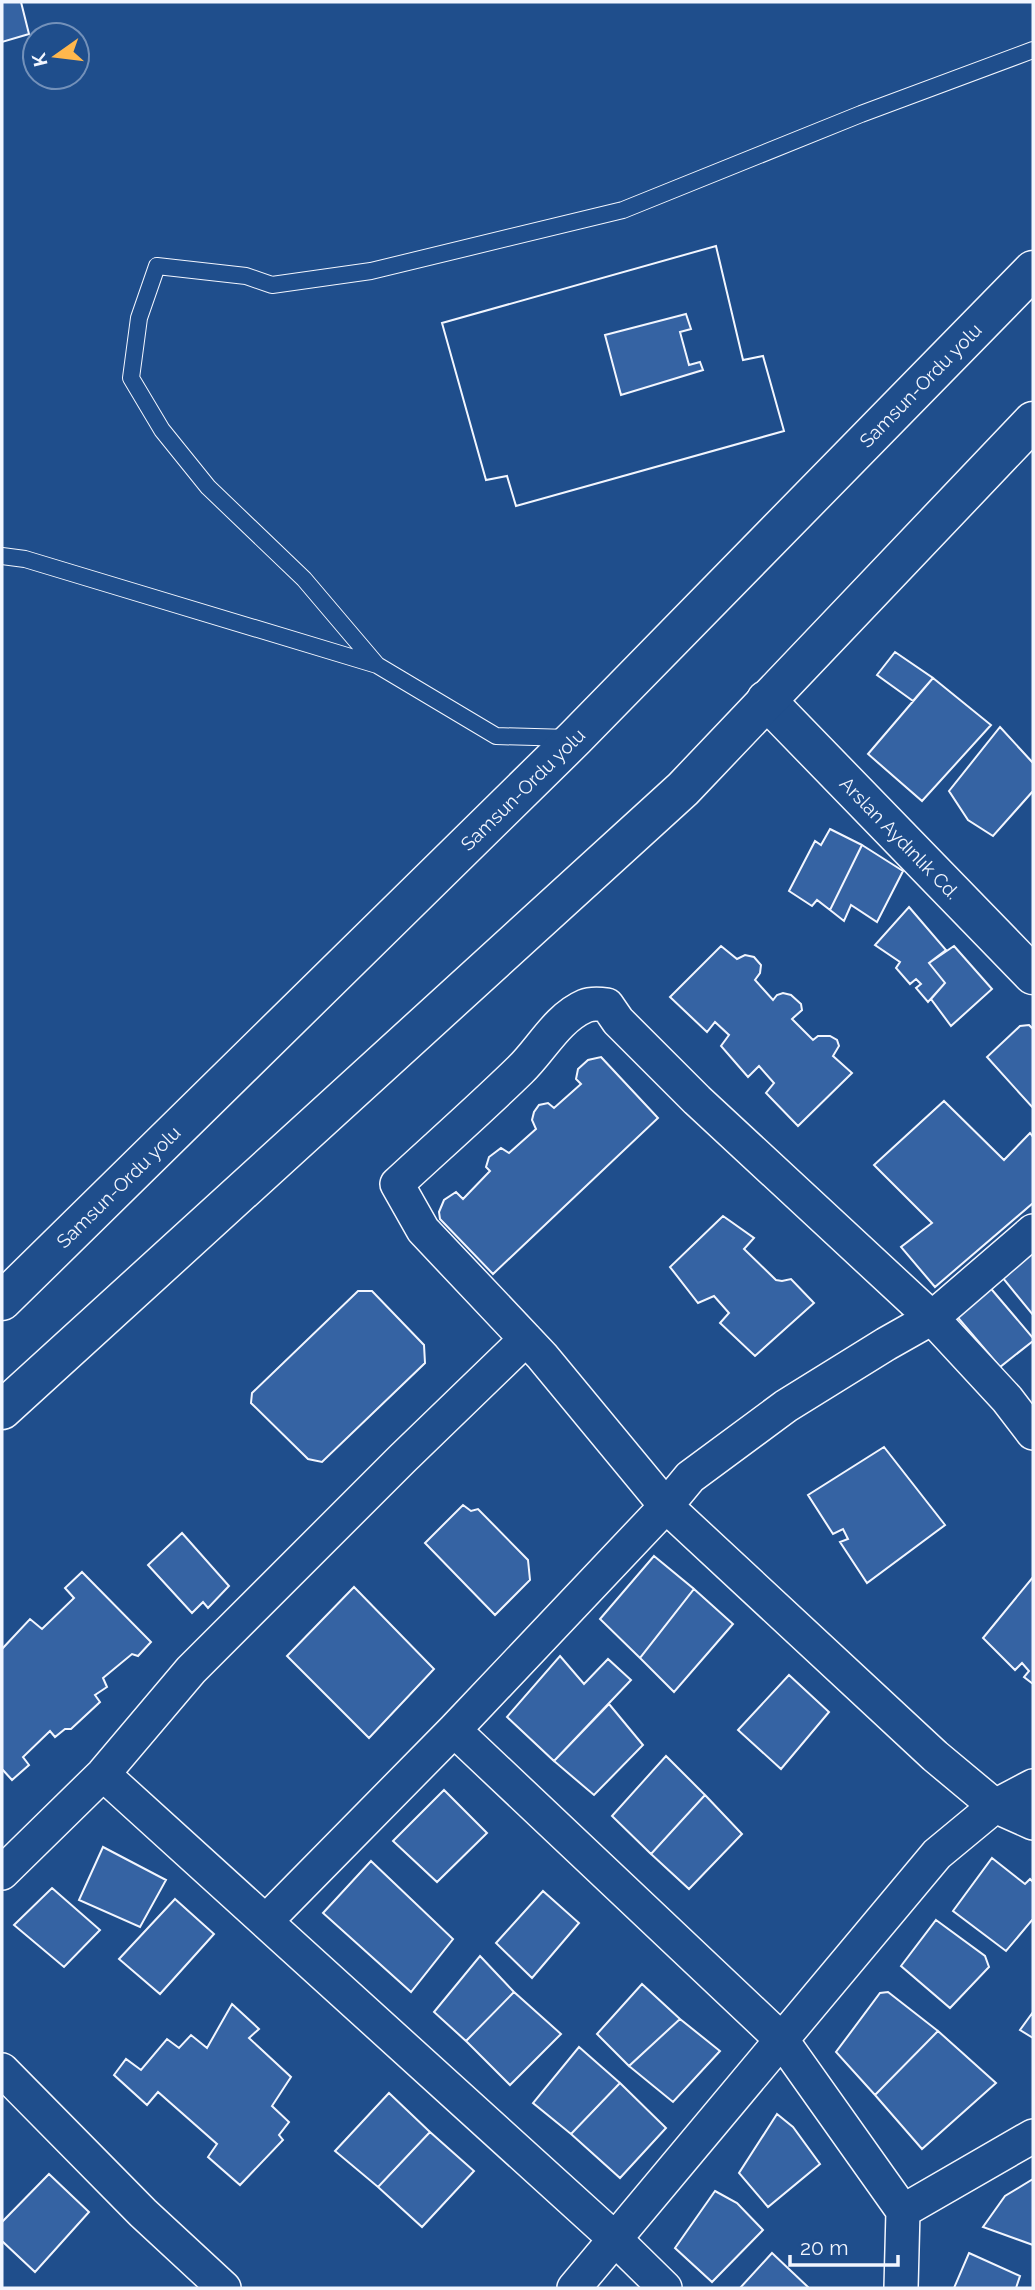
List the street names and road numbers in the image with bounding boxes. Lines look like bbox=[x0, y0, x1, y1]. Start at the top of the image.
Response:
street label: Samsun-Ordu yolu bbox=[855, 319, 986, 452]
street label: Samsun-Ordu yolu bbox=[456, 724, 589, 855]
street label: Arslan Aydınlık Cd. bbox=[836, 772, 964, 903]
street label: Samsun-Ordu yolu bbox=[52, 1121, 185, 1252]

